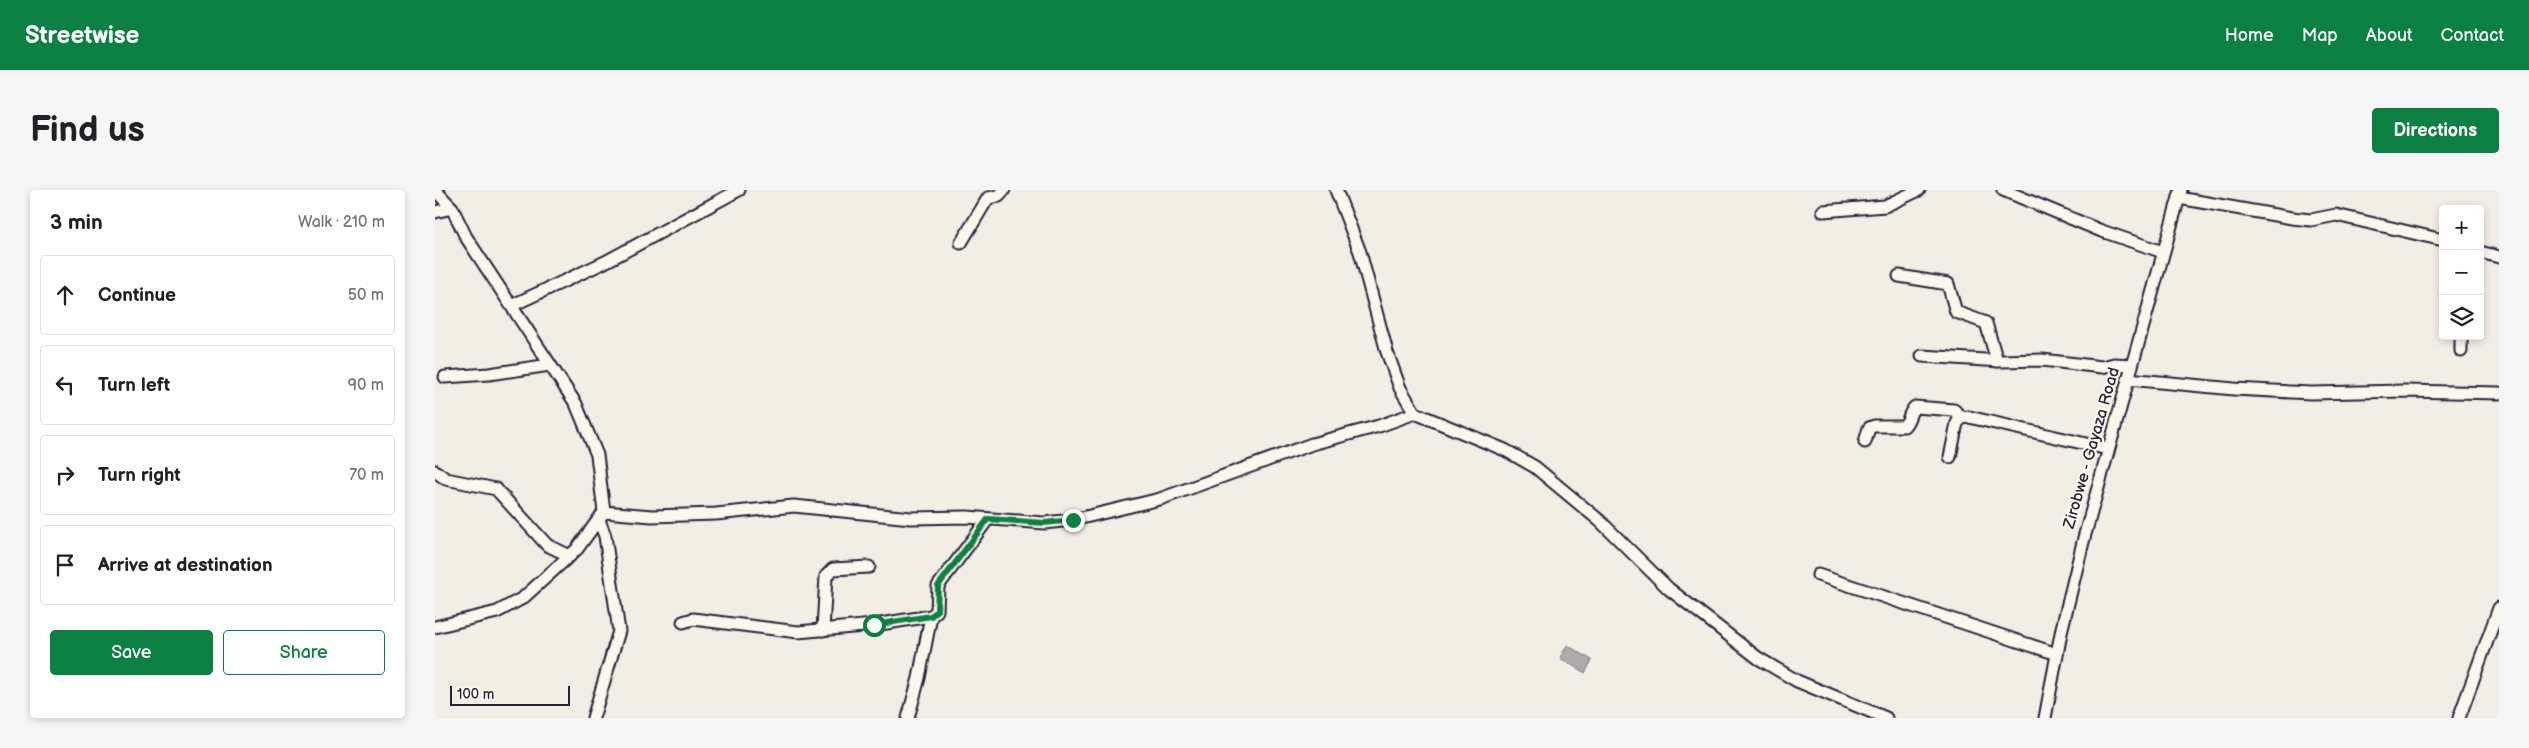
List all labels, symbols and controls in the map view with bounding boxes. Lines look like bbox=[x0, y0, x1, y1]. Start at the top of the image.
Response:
text: Streetwise bbox=[25, 21, 139, 50]
text: Home bbox=[2225, 25, 2274, 46]
text: Map bbox=[2302, 25, 2338, 46]
text: About bbox=[2366, 25, 2413, 46]
text: Contact bbox=[2441, 25, 2504, 46]
button: Directions bbox=[2372, 108, 2499, 153]
text: Find us bbox=[30, 109, 145, 152]
map controls bbox=[2439, 205, 2484, 340]
button: + bbox=[2439, 205, 2484, 250]
text: 3 min bbox=[50, 210, 103, 235]
text: Walk · 210 m bbox=[298, 213, 385, 232]
button: − bbox=[2439, 250, 2484, 295]
icon: ahead bbox=[51, 281, 79, 309]
text: Continue bbox=[98, 284, 176, 307]
text: 50 m bbox=[348, 286, 384, 305]
button: layers bbox=[2439, 295, 2484, 340]
street label: Zirobwe - Gayaza Road bbox=[2060, 365, 2124, 532]
icon: left bbox=[51, 371, 79, 399]
text: Turn left bbox=[98, 374, 170, 397]
text: 90 m bbox=[348, 376, 384, 395]
icon: right bbox=[51, 461, 79, 489]
text: Turn right bbox=[98, 464, 181, 487]
text: 70 m bbox=[349, 466, 384, 485]
route end bbox=[1062, 509, 1085, 532]
icon: arrive bbox=[51, 551, 79, 579]
text: Arrive at destination bbox=[98, 554, 273, 577]
route start bbox=[863, 614, 886, 637]
button: Save bbox=[50, 630, 213, 675]
button: Share bbox=[223, 630, 385, 675]
scale bar bbox=[450, 683, 570, 706]
text: 100 m bbox=[457, 686, 494, 703]

